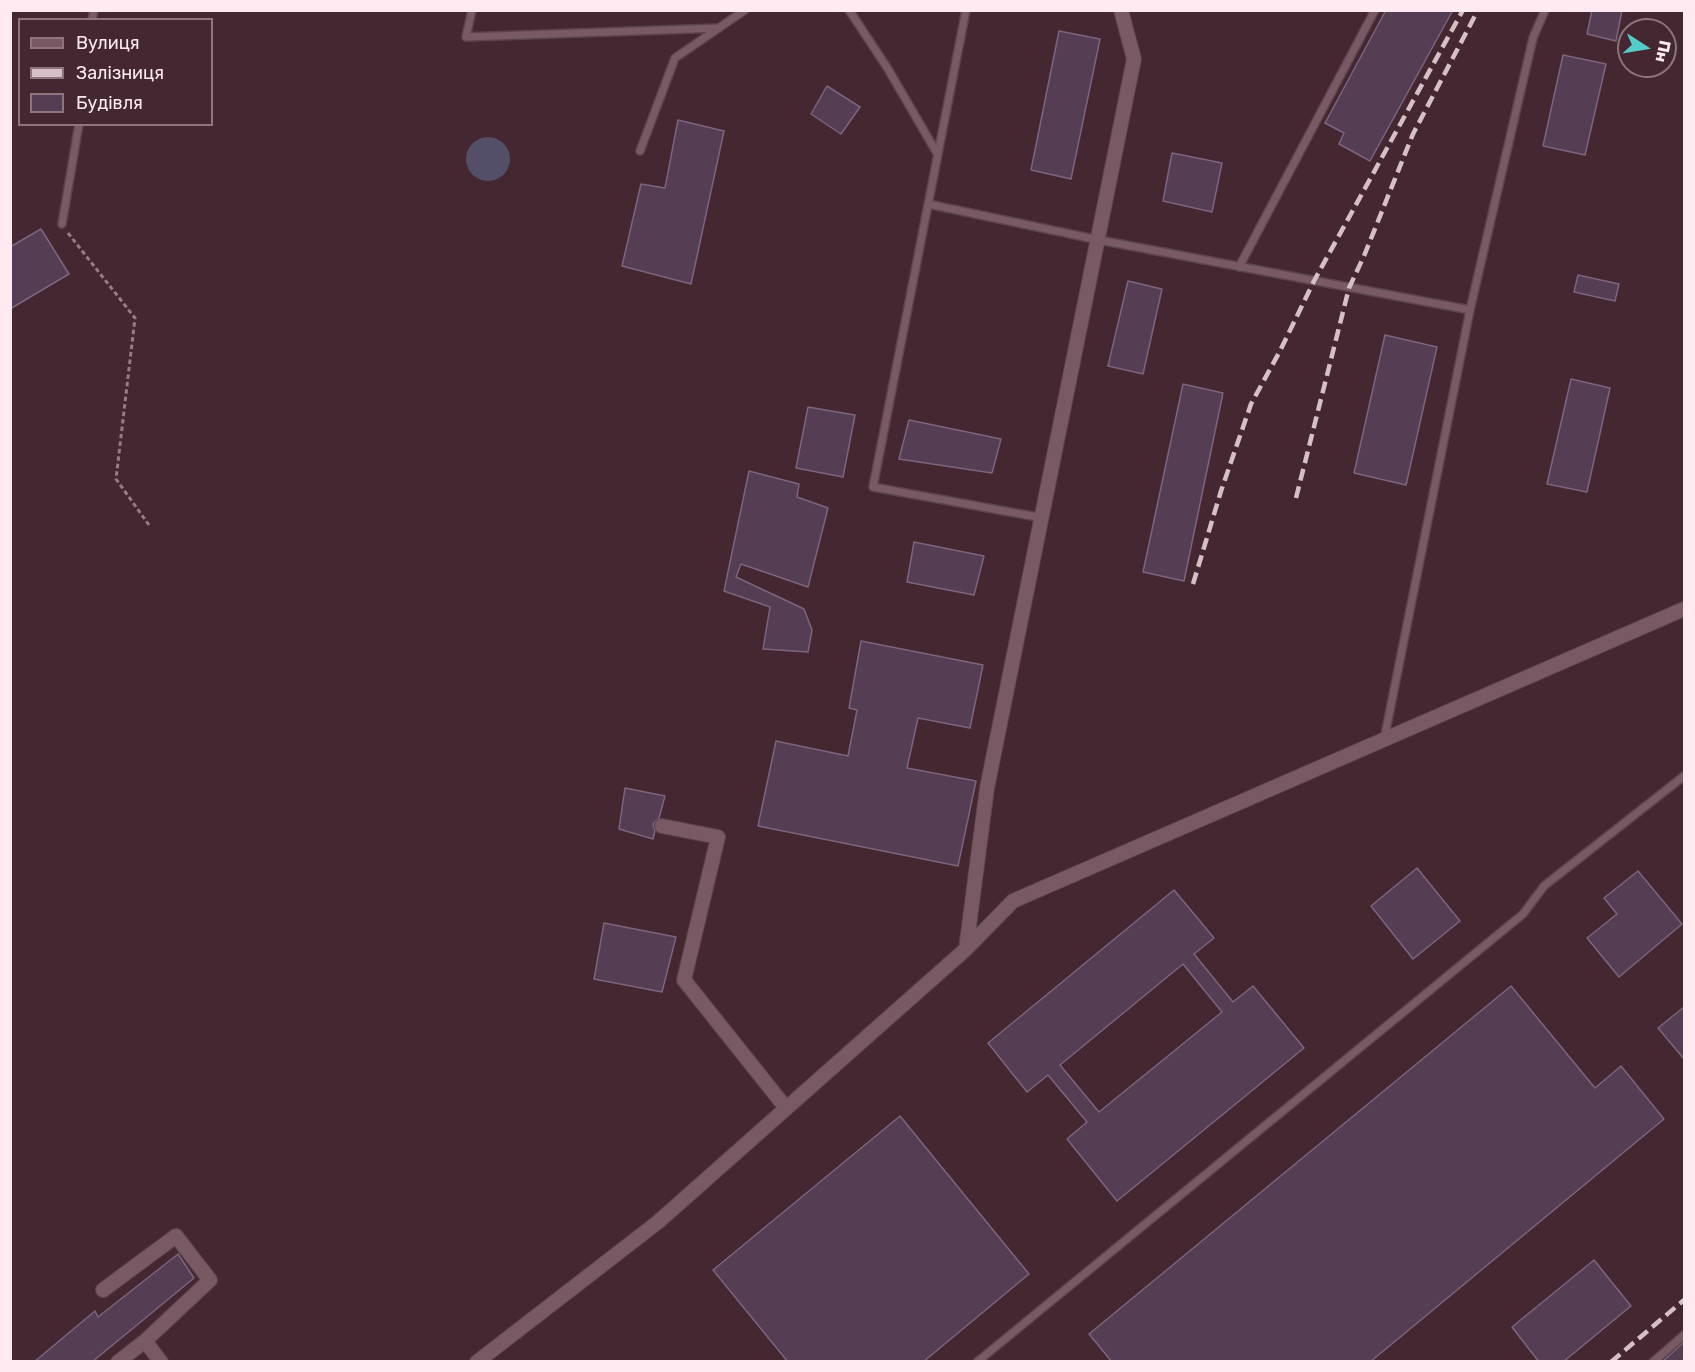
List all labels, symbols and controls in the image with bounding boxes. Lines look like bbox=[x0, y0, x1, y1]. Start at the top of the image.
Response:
legend bbox=[18, 18, 213, 126]
north arrow bbox=[1617, 18, 1677, 78]
text: Вулиця bbox=[76, 32, 140, 54]
text: Пн bbox=[1652, 39, 1675, 64]
text: Залізниця bbox=[76, 62, 164, 84]
text: Будівля bbox=[76, 92, 143, 114]

